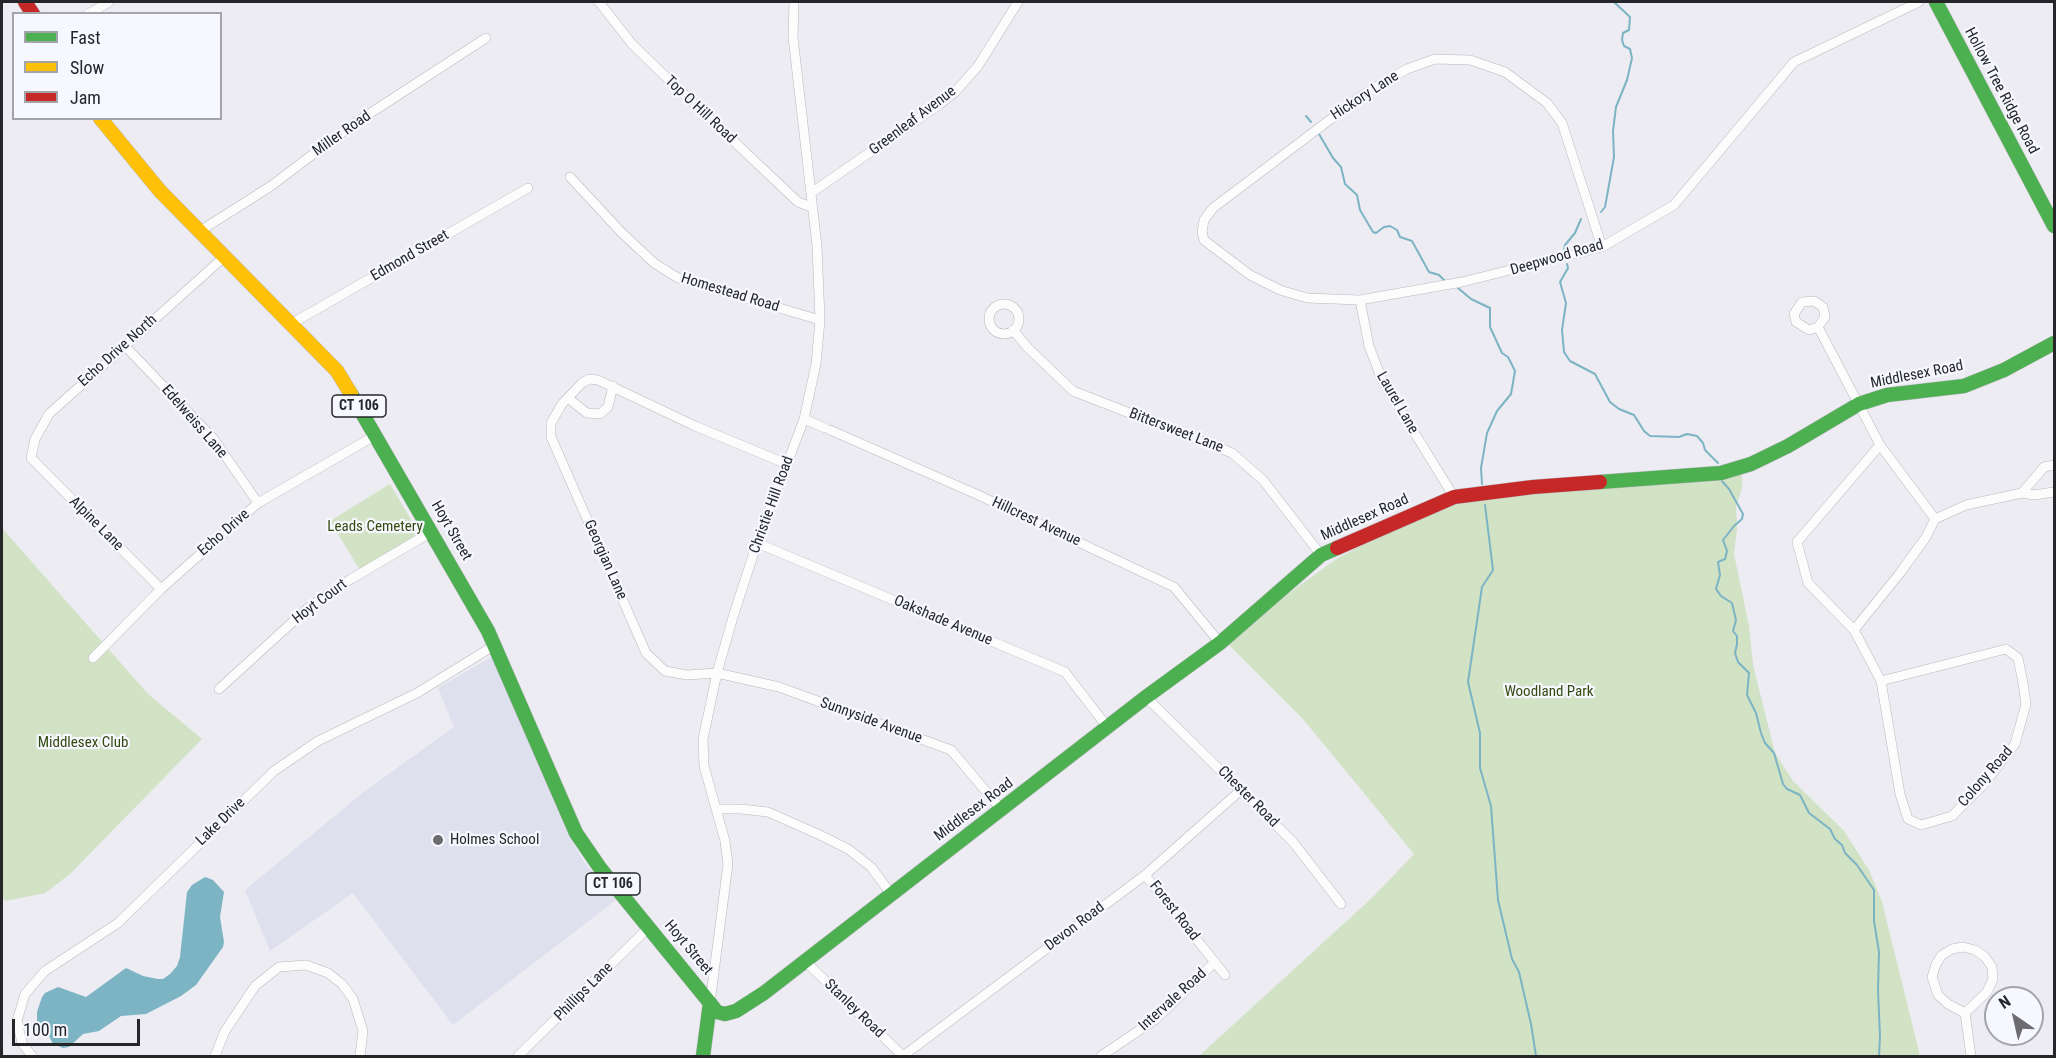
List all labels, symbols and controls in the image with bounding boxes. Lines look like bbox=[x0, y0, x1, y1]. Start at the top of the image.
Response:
legend bbox=[12, 12, 222, 120]
street label: Hollow Tree Ridge Road bbox=[1960, 25, 2042, 157]
text: Fast bbox=[70, 27, 101, 48]
text: Slow bbox=[70, 57, 104, 78]
street label: Hickory Lane bbox=[1328, 67, 1402, 125]
street label: Top O Hill Road bbox=[661, 72, 739, 148]
street label: Greenleaf Avenue bbox=[866, 83, 960, 159]
text: Jam bbox=[70, 87, 101, 108]
street label: Miller Road bbox=[309, 107, 375, 161]
street label: Edmond Street bbox=[368, 226, 452, 286]
street label: Deepwood Road bbox=[1508, 236, 1606, 280]
street label: Homestead Road bbox=[679, 270, 781, 316]
street label: Echo Drive North bbox=[75, 311, 161, 391]
street label: Middlesex Road bbox=[1869, 357, 1965, 393]
street label: Laurel Lane bbox=[1372, 369, 1422, 437]
street label: Edelweiss Lane bbox=[157, 382, 231, 462]
road number: CT 106 bbox=[332, 395, 386, 417]
street label: Bittersweet Lane bbox=[1126, 405, 1226, 457]
street label: Christie Hill Road bbox=[746, 454, 798, 556]
street label: Middlesex Road bbox=[1318, 491, 1412, 545]
street label: Alpine Lane bbox=[65, 493, 127, 555]
street label: Hillcrest Avenue bbox=[989, 494, 1083, 550]
street label: Hoyt Street bbox=[427, 498, 475, 564]
street label: Echo Drive bbox=[195, 506, 253, 560]
street label: Georgian Lane bbox=[579, 517, 631, 603]
park label: Leads Cemetery bbox=[327, 518, 423, 536]
street label: Hoyt Court bbox=[289, 576, 351, 628]
street label: Oakshade Avenue bbox=[891, 592, 995, 650]
park label: Woodland Park bbox=[1504, 683, 1594, 701]
street label: Sunnyside Avenue bbox=[818, 694, 924, 748]
park label: Middlesex Club bbox=[38, 734, 128, 752]
street label: Colony Road bbox=[1955, 743, 2017, 811]
street label: Chester Road bbox=[1214, 763, 1282, 831]
street label: Middlesex Road bbox=[931, 774, 1017, 846]
street label: Lake Drive bbox=[193, 794, 249, 850]
place label: Holmes School bbox=[450, 831, 539, 849]
marker: Holmes School bbox=[431, 833, 445, 847]
road number: CT 106 bbox=[586, 873, 640, 895]
street label: Forest Road bbox=[1145, 878, 1203, 944]
street label: Devon Road bbox=[1042, 899, 1108, 955]
street label: Hoyt Street bbox=[660, 917, 716, 979]
street label: Phillips Lane bbox=[551, 959, 617, 1025]
street label: Intervale Road bbox=[1136, 965, 1210, 1035]
street label: Stanley Road bbox=[820, 976, 888, 1042]
north arrow bbox=[1984, 986, 2044, 1046]
text: N bbox=[1995, 992, 2014, 1013]
scale bar bbox=[15, 1007, 142, 1045]
text: 100 m bbox=[23, 1019, 67, 1040]

